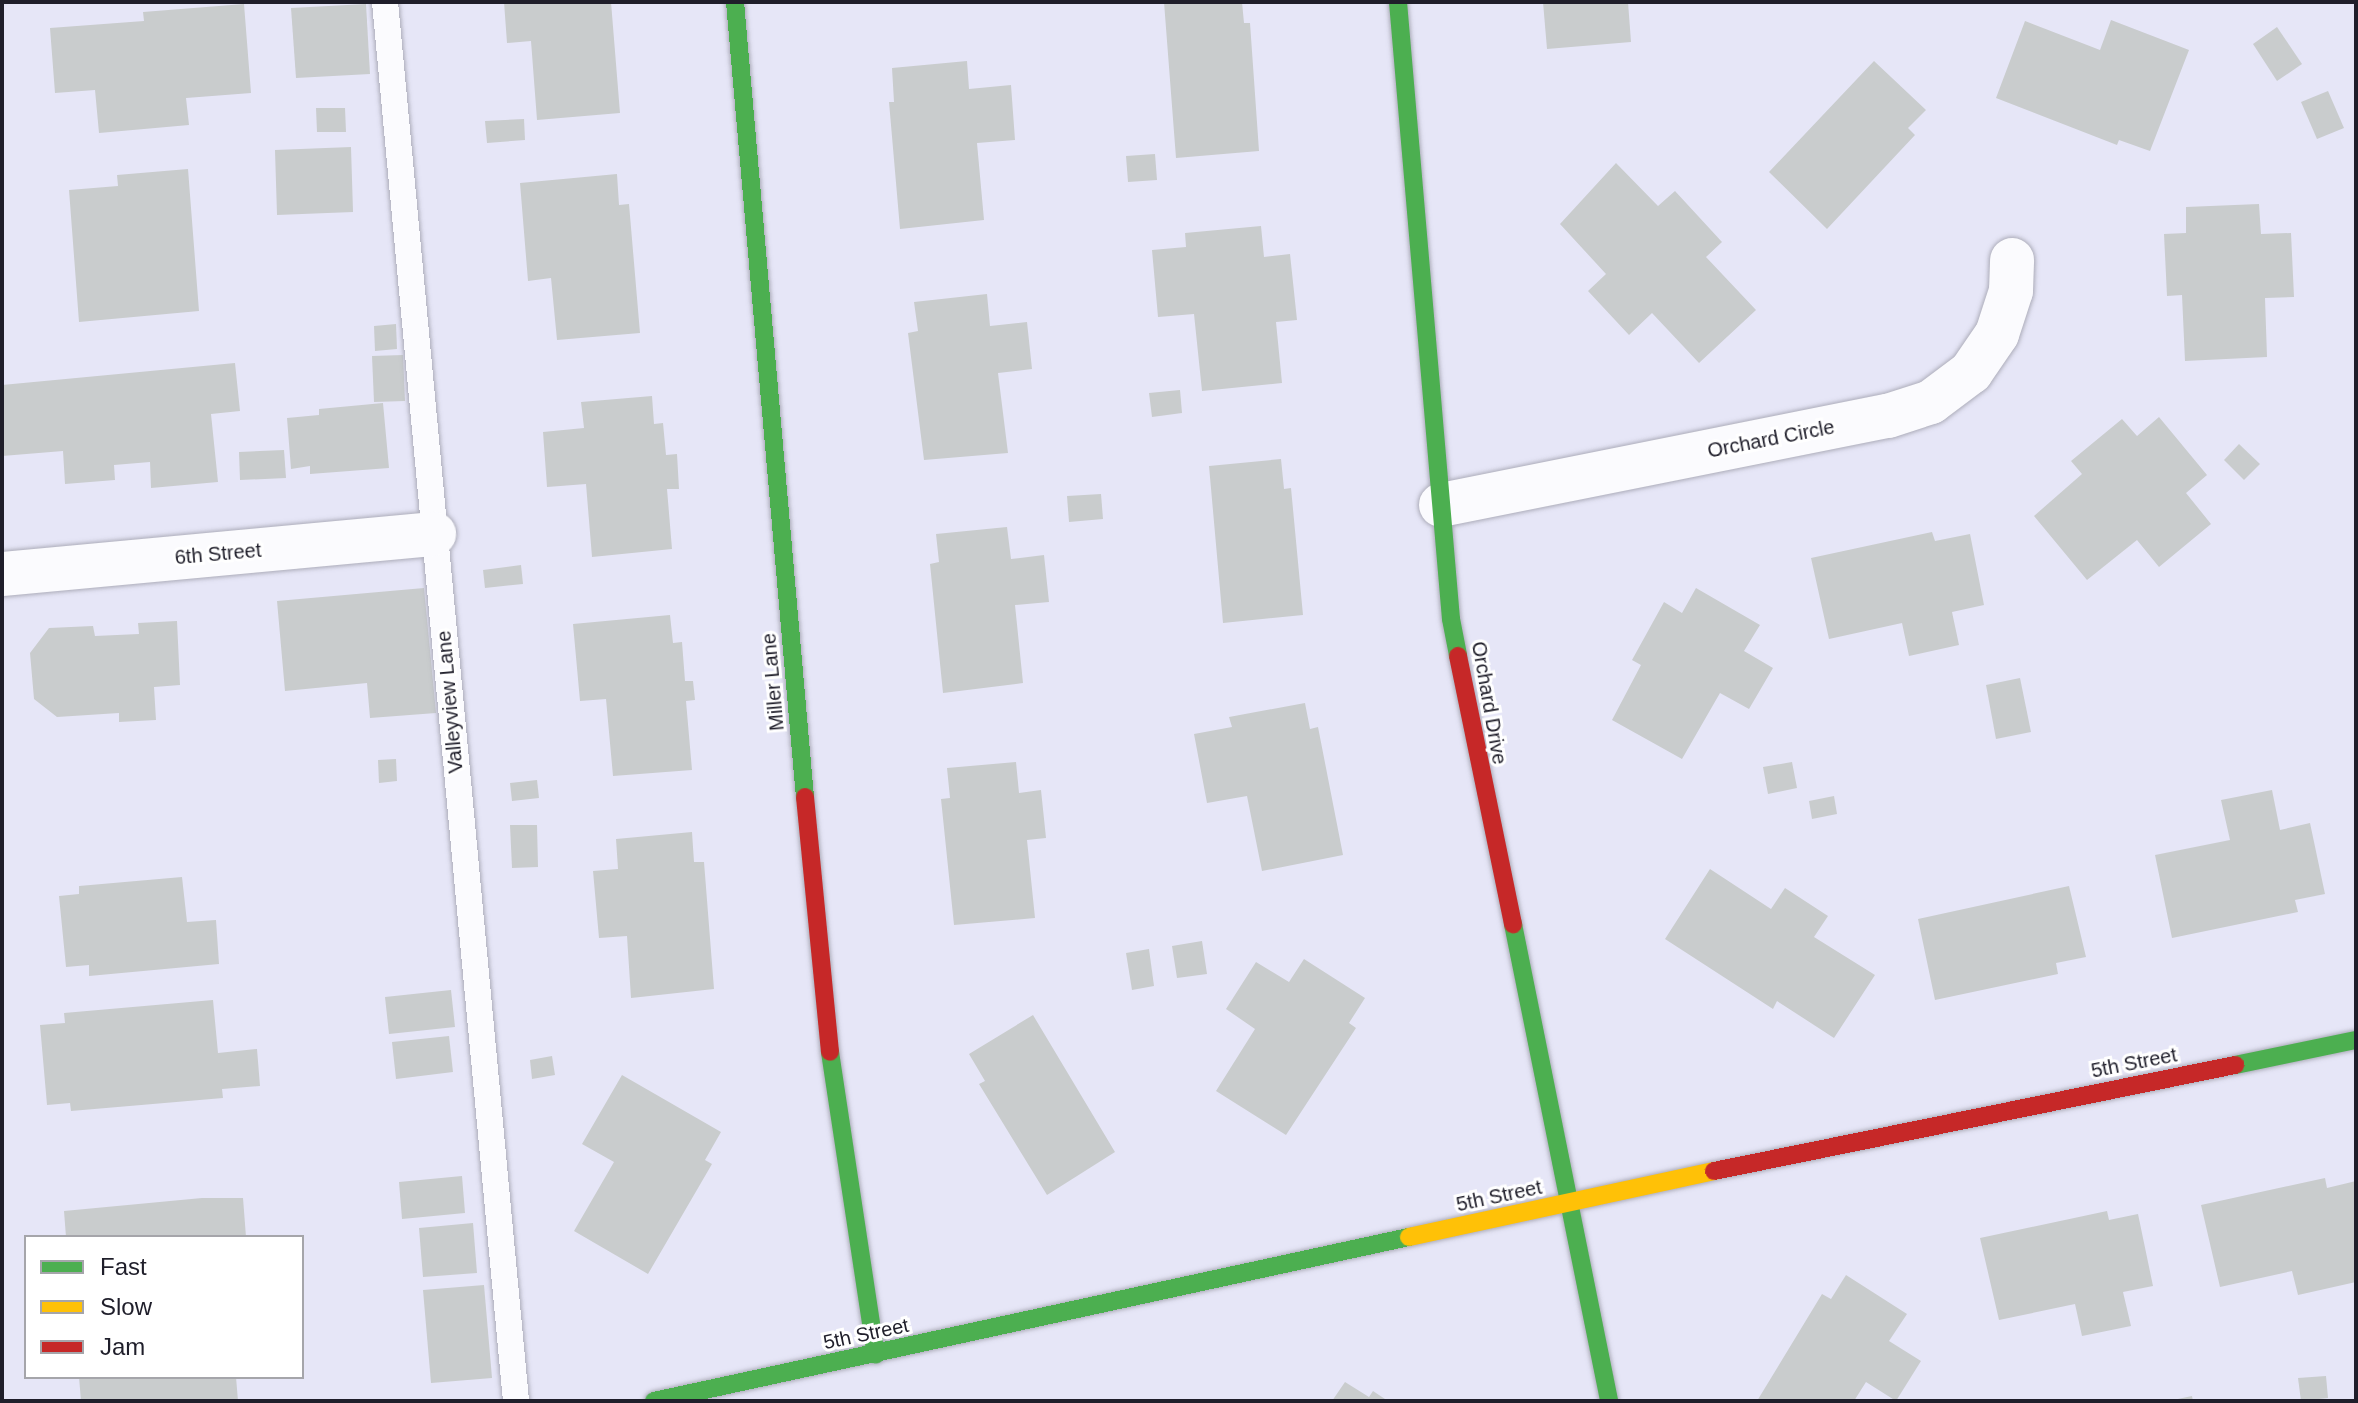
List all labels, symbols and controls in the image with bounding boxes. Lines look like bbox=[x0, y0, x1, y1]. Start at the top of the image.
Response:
street label: Orchard Circle bbox=[1705, 415, 1837, 463]
street label: 6th Street bbox=[174, 538, 262, 570]
street label: Valleyview Lane bbox=[432, 630, 468, 774]
street label: Miller Lane bbox=[757, 632, 789, 732]
street label: Orchard Drive bbox=[1466, 640, 1512, 766]
street label: 5th Street bbox=[2089, 1043, 2179, 1083]
street label: 5th Street bbox=[1454, 1175, 1544, 1217]
legend bbox=[24, 1235, 304, 1379]
text: Fast bbox=[100, 1253, 147, 1280]
text: Slow bbox=[100, 1293, 152, 1320]
street label: 5th Street bbox=[821, 1313, 911, 1355]
text: Jam bbox=[100, 1333, 145, 1360]

